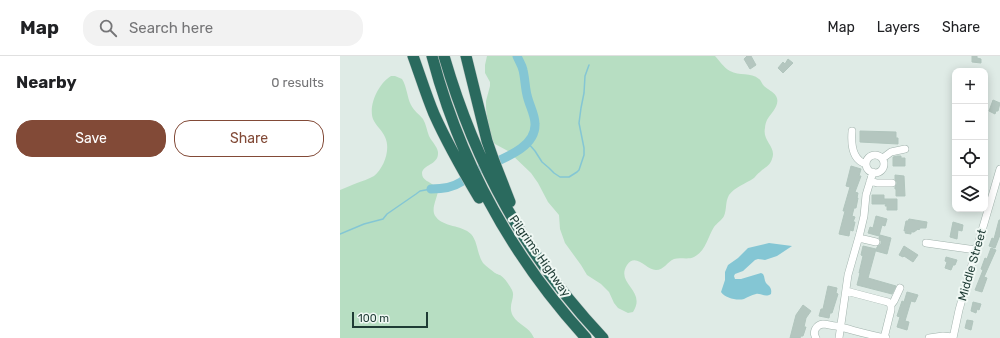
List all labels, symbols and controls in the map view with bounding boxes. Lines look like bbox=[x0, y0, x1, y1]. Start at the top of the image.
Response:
search box bbox=[83, 10, 363, 46]
text: Map bbox=[20, 16, 59, 39]
icon: search bbox=[97, 17, 119, 39]
text: Search here bbox=[129, 19, 213, 37]
text: Map bbox=[828, 19, 855, 36]
text: Layers bbox=[877, 19, 920, 36]
text: Share bbox=[942, 19, 980, 36]
map controls bbox=[952, 68, 988, 212]
button: + bbox=[952, 68, 988, 104]
text: Nearby bbox=[16, 72, 77, 92]
text: 0 results bbox=[271, 75, 324, 90]
button: − bbox=[952, 104, 988, 140]
button: Save bbox=[16, 120, 166, 157]
button: Share bbox=[174, 120, 324, 157]
button: locate bbox=[952, 140, 988, 176]
button: layers bbox=[952, 176, 988, 212]
street label: Pilgrims Highway bbox=[507, 213, 574, 300]
street label: Middle Street bbox=[955, 227, 989, 302]
scale bar bbox=[352, 310, 428, 329]
text: 100 m bbox=[358, 312, 389, 325]

